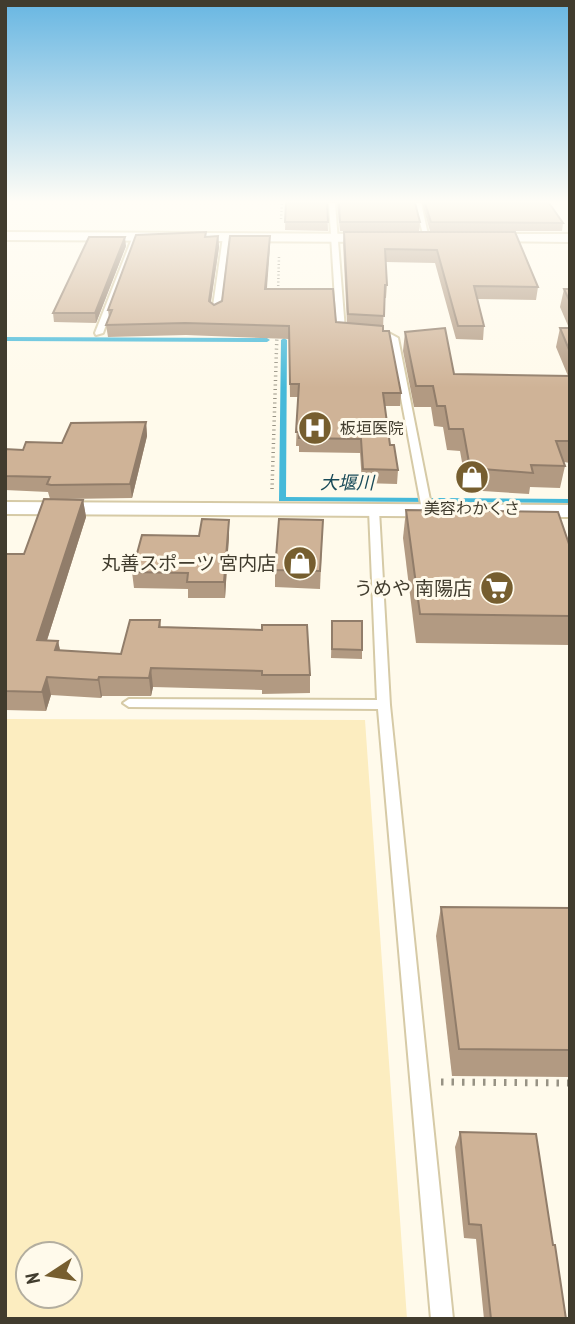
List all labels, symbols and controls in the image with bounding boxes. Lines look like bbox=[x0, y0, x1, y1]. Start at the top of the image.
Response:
hospital icon: 板垣医院 bbox=[296, 409, 334, 447]
place label: 板垣医院 bbox=[340, 418, 404, 438]
shop icon: 美容わかくさ bbox=[453, 458, 491, 496]
water label: 大堰川 bbox=[320, 471, 376, 494]
place label: 美容わかくさ bbox=[424, 498, 520, 518]
shop icon: 丸善スポーツ 宮内店 bbox=[281, 544, 319, 582]
place label: 丸善スポーツ 宮内店 bbox=[101, 551, 276, 575]
supermarket icon: うめや 南陽店 bbox=[478, 569, 516, 607]
place label: うめや 南陽店 bbox=[354, 576, 472, 600]
north arrow bbox=[14, 1240, 84, 1310]
text: N bbox=[20, 1271, 45, 1286]

